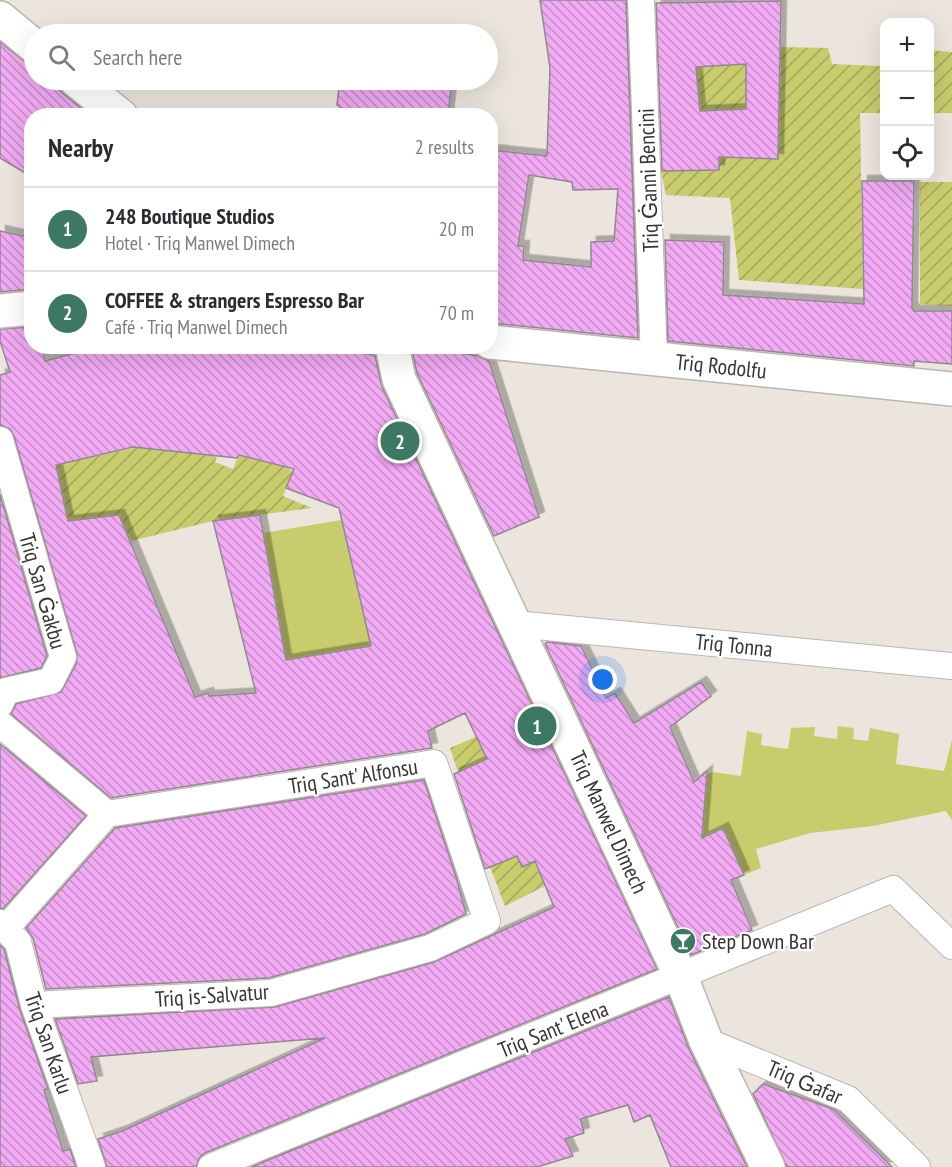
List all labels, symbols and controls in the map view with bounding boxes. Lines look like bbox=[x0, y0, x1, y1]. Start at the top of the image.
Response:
map controls bbox=[880, 18, 934, 180]
button: + bbox=[880, 18, 934, 72]
search box bbox=[24, 24, 498, 90]
icon: search bbox=[45, 41, 78, 74]
text: Search here bbox=[93, 43, 182, 71]
button: − bbox=[880, 72, 934, 126]
street label: Triq Ġanni Bencini bbox=[632, 108, 664, 252]
button: locate bbox=[880, 126, 934, 180]
text: Nearby bbox=[48, 131, 113, 164]
text: 2 results bbox=[415, 134, 474, 160]
text: 248 Boutique Studios bbox=[105, 202, 274, 230]
text: 1 bbox=[63, 216, 72, 242]
text: 20 m bbox=[439, 216, 474, 242]
text: Hotel · Triq Manwel Dimech bbox=[105, 230, 295, 256]
text: COFFEE & strangers Espresso Bar bbox=[105, 286, 364, 314]
text: 2 bbox=[63, 300, 72, 326]
text: 70 m bbox=[439, 300, 474, 326]
text: Café · Triq Manwel Dimech bbox=[105, 314, 287, 340]
street label: Triq Rodolfu bbox=[674, 347, 768, 385]
pin: 2 bbox=[380, 418, 420, 464]
street label: Triq San Ġakbu bbox=[13, 530, 73, 652]
street label: Triq Tonna bbox=[694, 627, 774, 663]
your location bbox=[588, 665, 617, 694]
pin: 1 bbox=[518, 704, 556, 748]
street label: Triq Manwel Dimech bbox=[564, 746, 654, 898]
street label: Triq Sant' Alfonsu bbox=[286, 752, 420, 800]
bar icon: Step Down Bar bbox=[668, 926, 698, 956]
place label: Step Down Bar bbox=[702, 927, 814, 955]
street label: Triq is-Salvatur bbox=[154, 977, 270, 1013]
street label: Triq San Karlu bbox=[19, 989, 79, 1097]
street label: Triq Sant' Elena bbox=[494, 994, 612, 1064]
street label: Triq Ġafar bbox=[763, 1054, 847, 1110]

